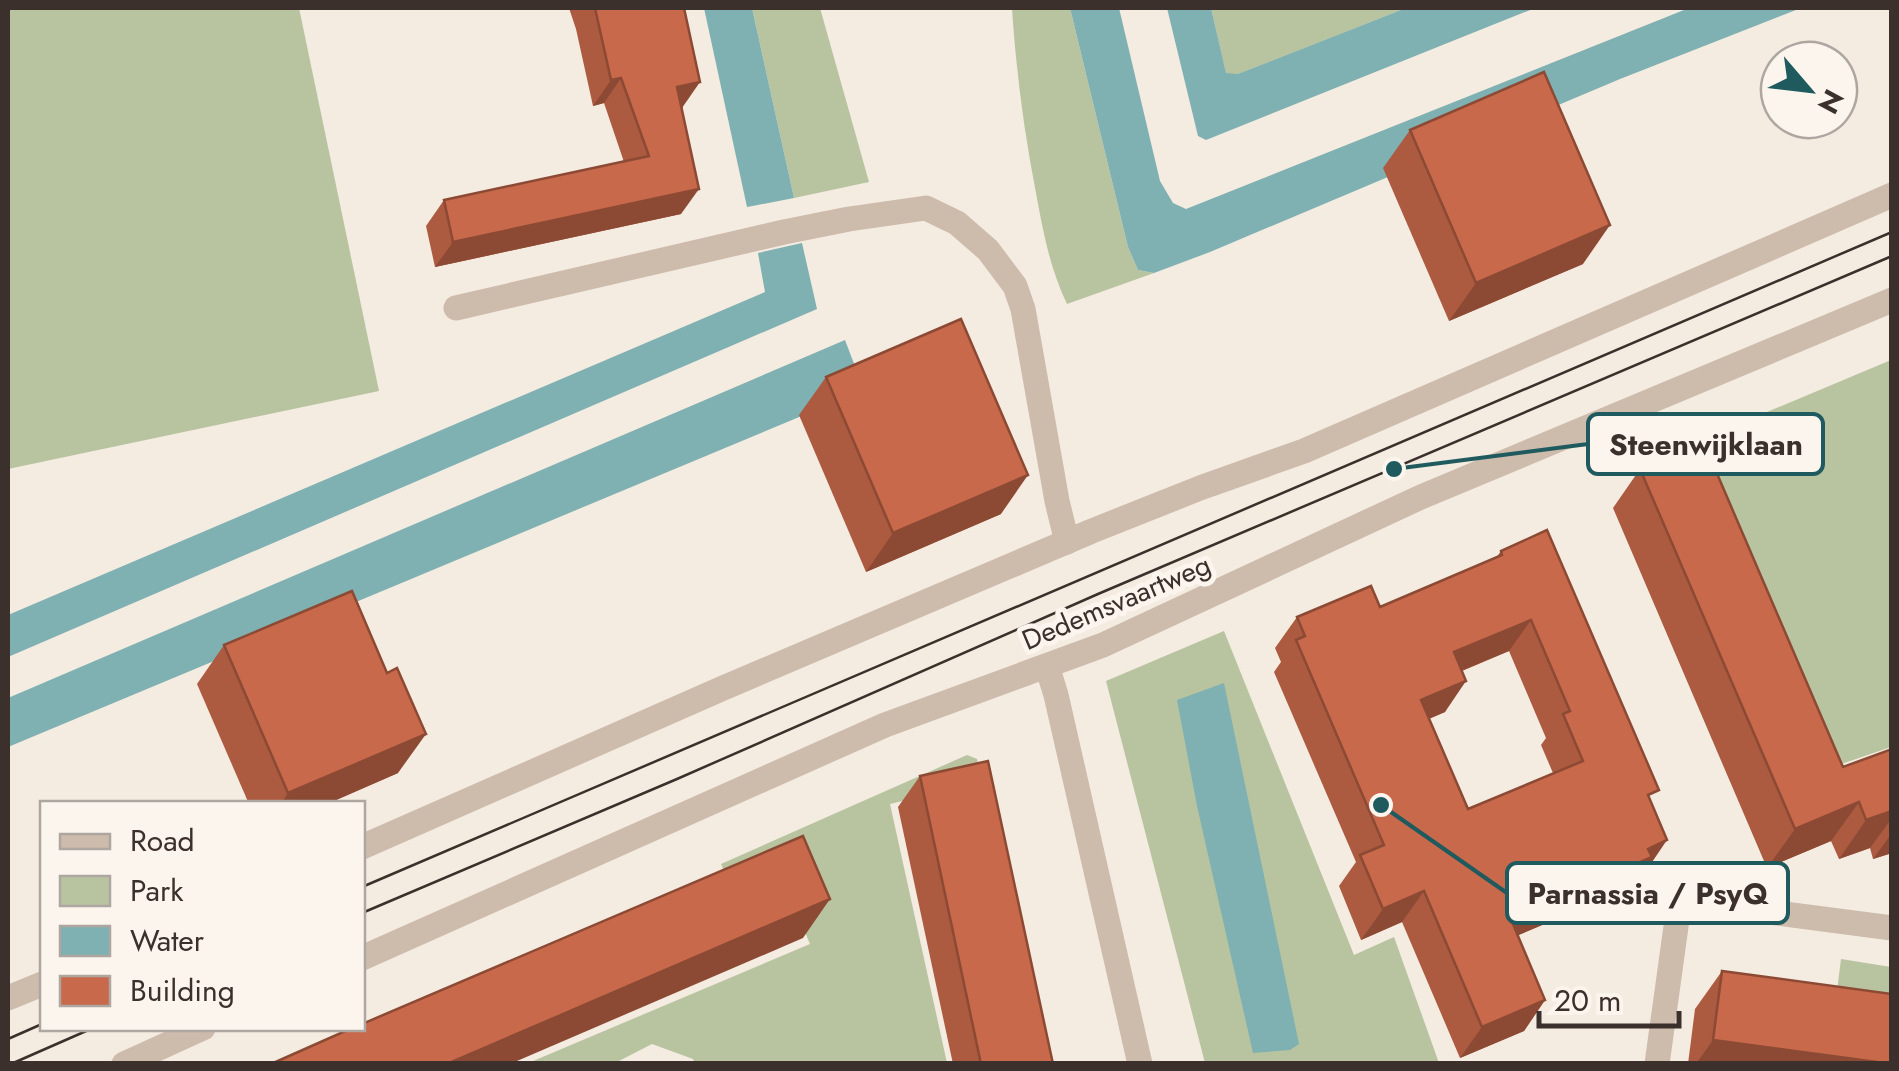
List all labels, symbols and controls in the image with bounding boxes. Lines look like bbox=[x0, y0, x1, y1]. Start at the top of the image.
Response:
north arrow bbox=[1759, 40, 1859, 140]
text: N bbox=[1807, 82, 1854, 121]
callout: Steenwijklaan bbox=[1588, 414, 1823, 474]
text: Steenwijklaan bbox=[1609, 423, 1803, 466]
street label: Dedemsvaartweg bbox=[1015, 544, 1217, 661]
legend bbox=[40, 801, 365, 1031]
text: Road bbox=[130, 819, 195, 862]
callout: Parnassia / PsyQ bbox=[1507, 863, 1788, 923]
text: Park bbox=[130, 869, 184, 912]
text: Parnassia / PsyQ bbox=[1527, 872, 1770, 915]
text: Water bbox=[130, 919, 205, 962]
scale bar bbox=[1539, 966, 1679, 1028]
text: Building bbox=[130, 969, 235, 1012]
text: 20 m bbox=[1554, 979, 1621, 1022]

